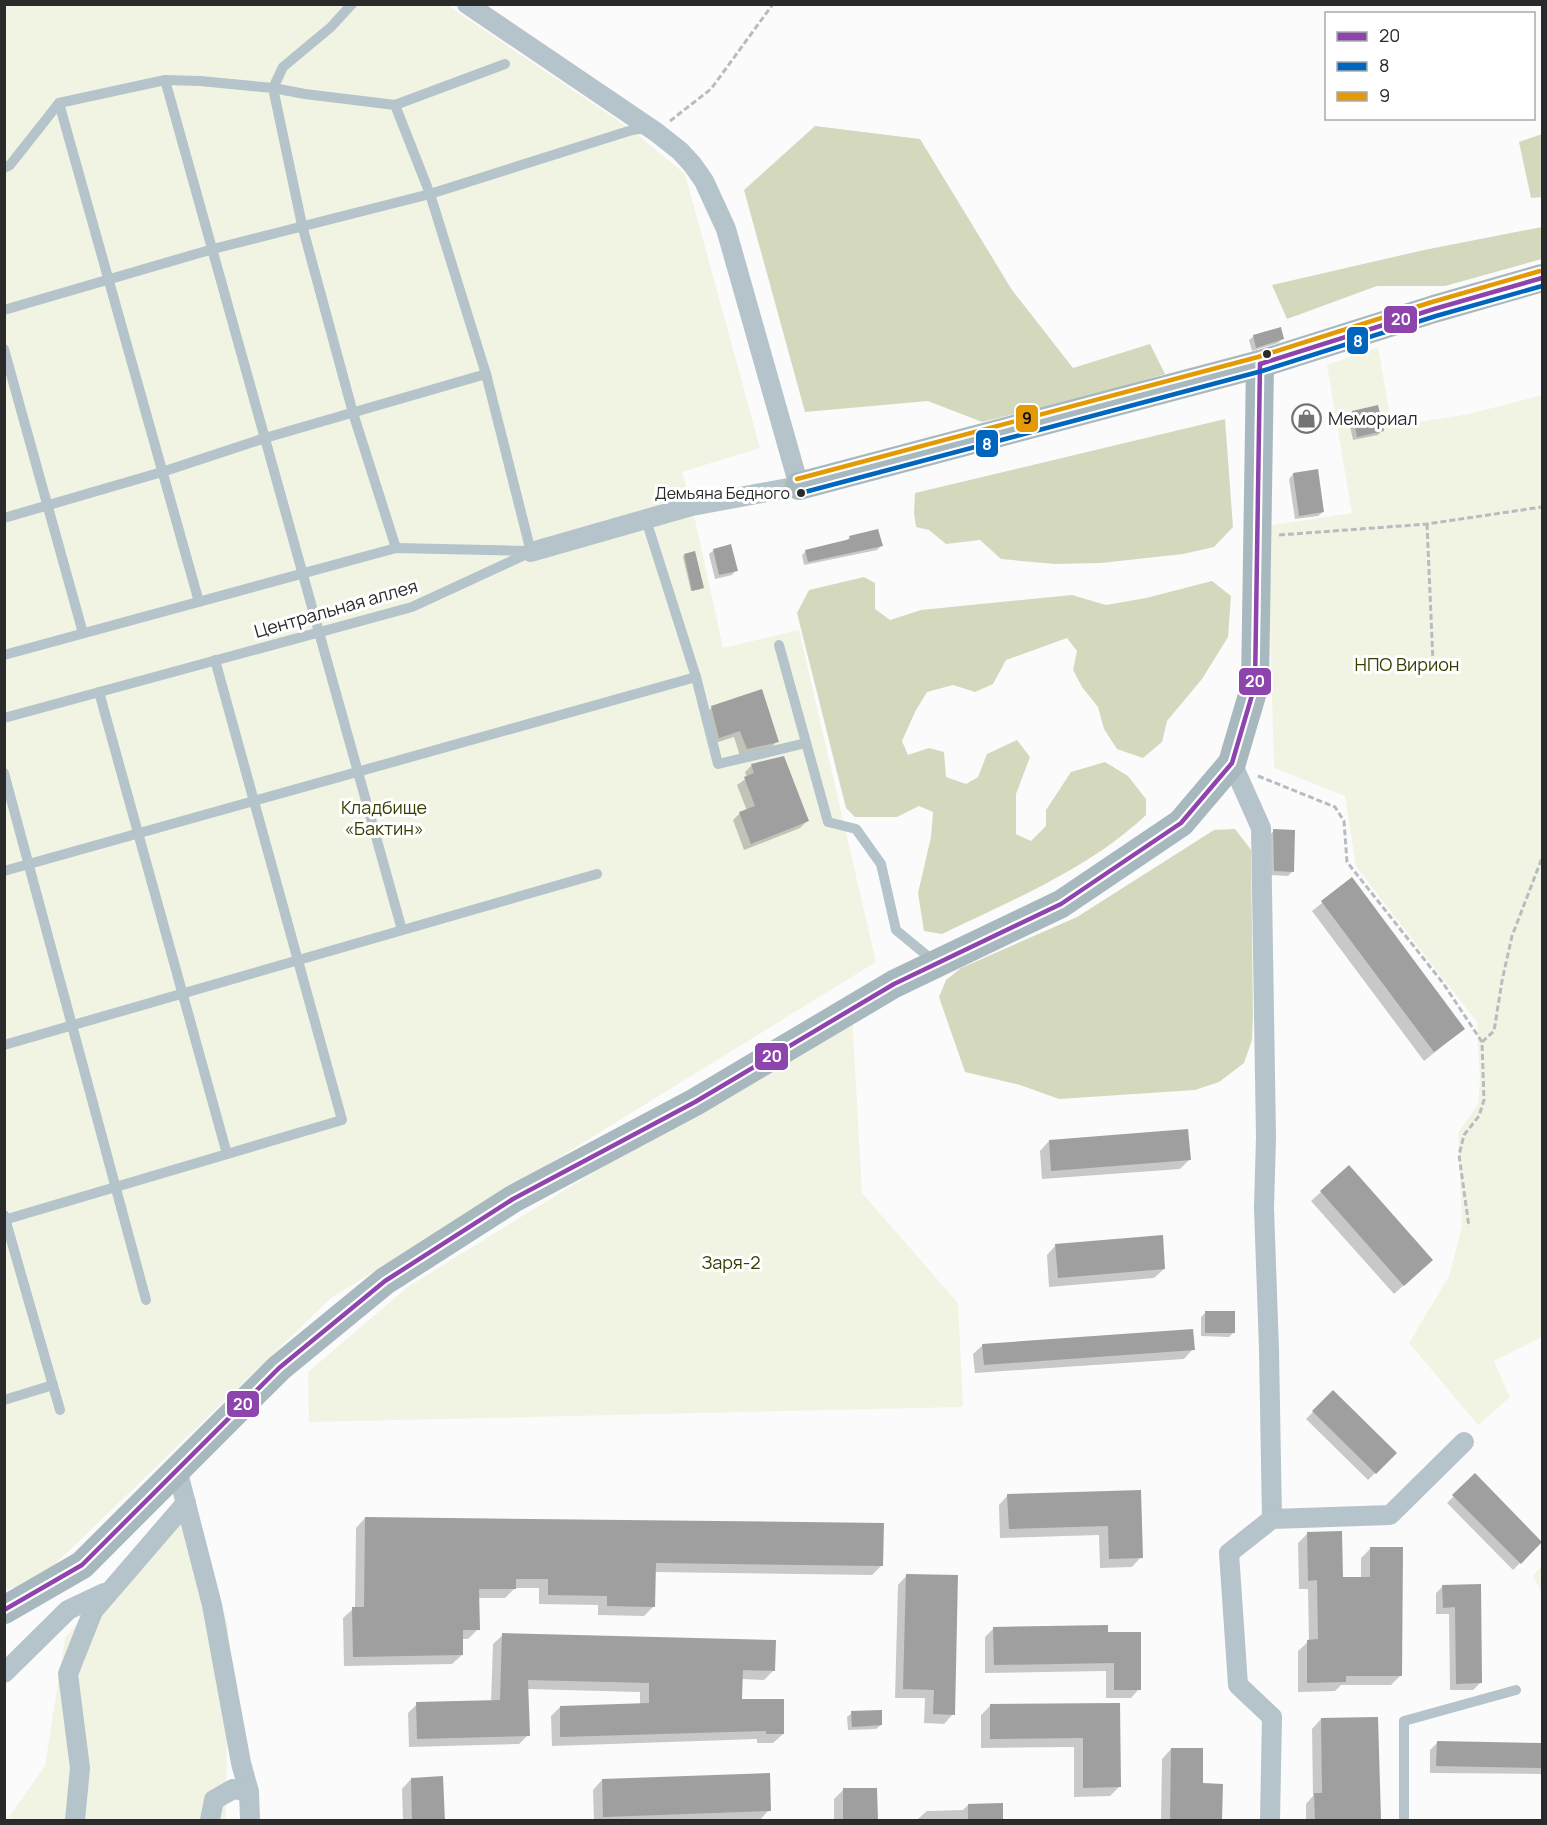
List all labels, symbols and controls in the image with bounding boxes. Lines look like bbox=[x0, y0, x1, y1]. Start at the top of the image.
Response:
legend bbox=[1325, 12, 1535, 120]
text: 20 bbox=[1379, 23, 1400, 47]
text: 8 bbox=[1379, 53, 1389, 77]
text: 9 bbox=[1379, 83, 1390, 107]
line badge: 20 bbox=[1383, 305, 1418, 334]
text: 20 bbox=[1391, 308, 1411, 330]
line badge: 8 bbox=[1346, 326, 1369, 355]
text: 8 bbox=[1353, 330, 1363, 352]
unlabelled marker bbox=[1261, 348, 1273, 360]
shop icon: Мемориал bbox=[1291, 403, 1323, 435]
line badge: 9 bbox=[1015, 404, 1039, 433]
place label: Мемориал bbox=[1328, 406, 1418, 430]
text: 9 bbox=[1022, 407, 1032, 429]
line badge: 8 bbox=[975, 429, 999, 458]
text: 8 bbox=[982, 433, 992, 455]
place label: Демьяна Бедного bbox=[655, 482, 790, 504]
marker: Демьяна Бедного bbox=[795, 487, 807, 499]
street label: Центральная аллея bbox=[251, 573, 420, 643]
park label: НПО Вирион bbox=[1355, 652, 1459, 676]
line badge: 20 bbox=[1238, 667, 1272, 696]
text: 20 bbox=[1245, 670, 1265, 692]
park label: Кладбище «Бактин» bbox=[341, 795, 427, 840]
line badge: 20 bbox=[754, 1042, 789, 1071]
text: 20 bbox=[762, 1045, 782, 1067]
park label: Заря-2 bbox=[701, 1250, 761, 1274]
line badge: 20 bbox=[226, 1390, 260, 1418]
text: 20 bbox=[233, 1393, 253, 1415]

